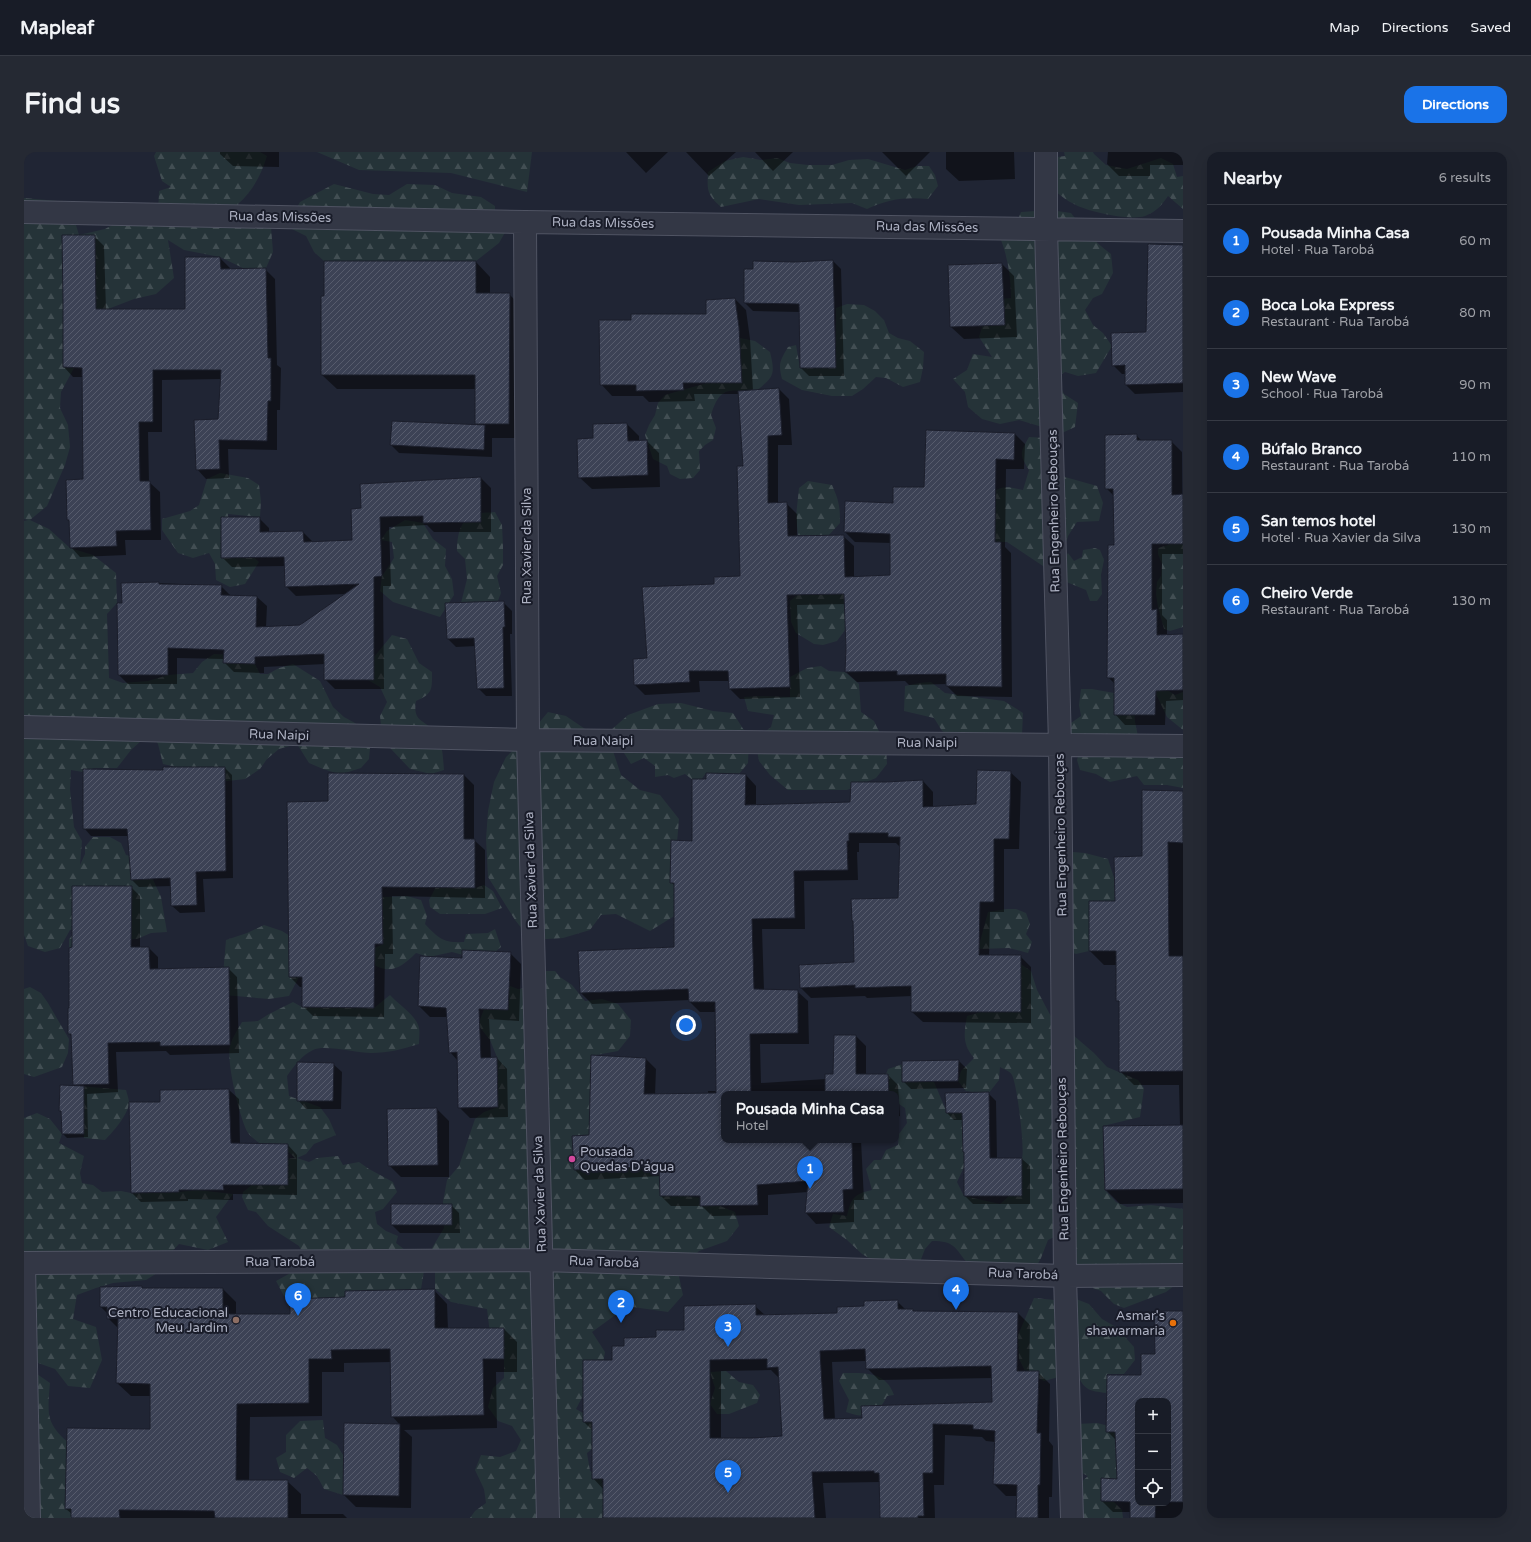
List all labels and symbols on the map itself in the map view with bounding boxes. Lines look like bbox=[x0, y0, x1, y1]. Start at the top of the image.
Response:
street label: Rua das Missões bbox=[229, 208, 331, 226]
street label: Rua das Missões bbox=[552, 214, 654, 232]
street label: Rua das Missões bbox=[876, 218, 978, 236]
street label: Rua Engenheiro Rebouças bbox=[1045, 429, 1063, 593]
street label: Rua Xavier da Silva bbox=[519, 488, 535, 604]
street label: Rua Naipi bbox=[249, 726, 309, 744]
street label: Rua Naipi bbox=[573, 733, 633, 749]
street label: Rua Naipi bbox=[897, 735, 957, 751]
street label: Rua Engenheiro Rebouças bbox=[1052, 753, 1070, 917]
street label: Rua Xavier da Silva bbox=[521, 811, 541, 929]
your location bbox=[676, 1015, 696, 1035]
street label: Rua Engenheiro Rebouças bbox=[1054, 1077, 1072, 1241]
street label: Rua Xavier da Silva bbox=[530, 1135, 550, 1253]
place label: Pousada Quedas D'água bbox=[580, 1144, 674, 1175]
marker: Pousada Quedas D'água bbox=[567, 1154, 577, 1164]
pin: 1 bbox=[797, 1156, 823, 1189]
street label: Rua Tarobá bbox=[569, 1253, 639, 1271]
street label: Rua Tarobá bbox=[245, 1254, 315, 1270]
street label: Rua Tarobá bbox=[988, 1265, 1058, 1283]
pin: 4 bbox=[943, 1277, 969, 1310]
pin: 6 bbox=[285, 1283, 311, 1316]
pin: 2 bbox=[608, 1290, 634, 1323]
place label: Centro Educacional Meu Jardim bbox=[108, 1305, 228, 1336]
place label: Asmar's shawarmaria bbox=[1086, 1308, 1165, 1339]
pin: 3 bbox=[715, 1314, 741, 1347]
marker: Centro Educacional Meu Jardim bbox=[231, 1315, 241, 1325]
marker: Asmar's shawarmaria bbox=[1168, 1318, 1178, 1328]
pin: 5 bbox=[715, 1460, 741, 1493]

